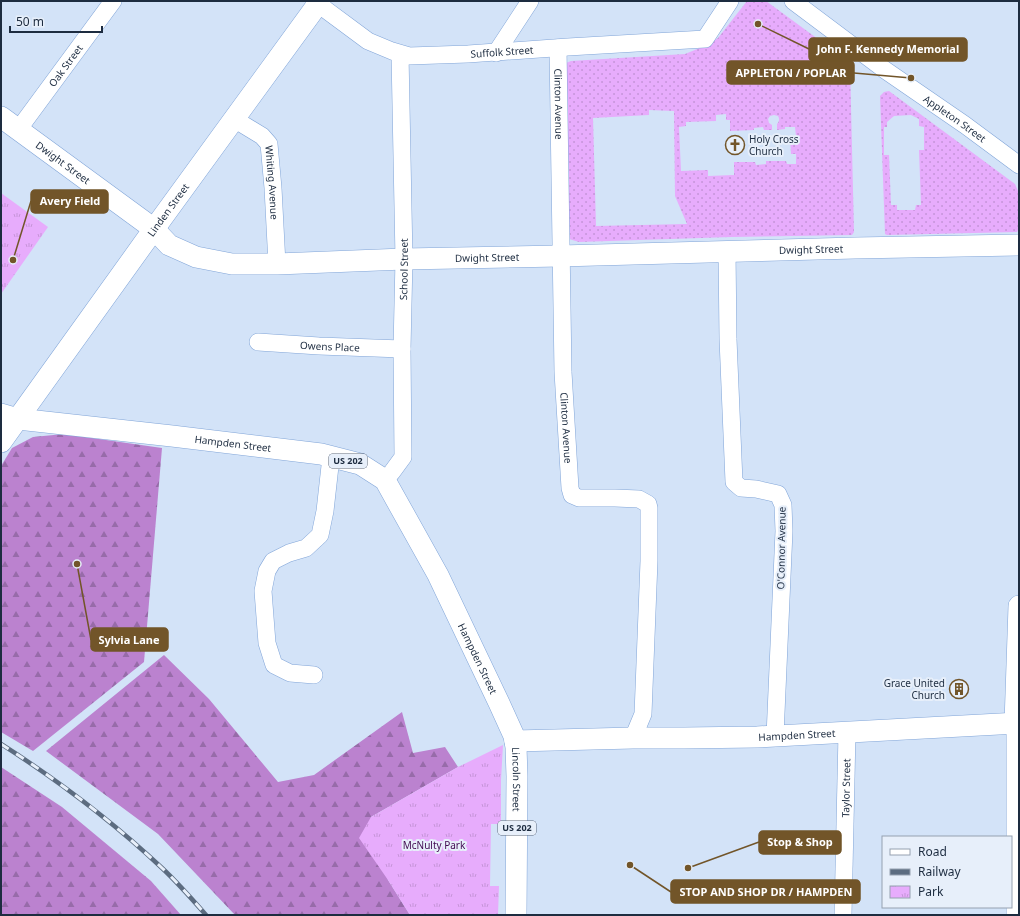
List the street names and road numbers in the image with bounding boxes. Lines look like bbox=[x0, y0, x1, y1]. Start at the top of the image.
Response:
street label: Oak Street bbox=[45, 41, 86, 90]
street label: Suffolk Street bbox=[470, 42, 534, 61]
street label: Clinton Avenue bbox=[551, 68, 566, 140]
street label: Appleton Street bbox=[921, 92, 989, 145]
street label: Dwight Street bbox=[33, 138, 94, 187]
street label: Whiting Avenue bbox=[262, 145, 282, 220]
street label: Linden Street bbox=[144, 180, 192, 239]
street label: School Street bbox=[396, 238, 411, 300]
street label: Dwight Street bbox=[779, 241, 844, 257]
street label: Dwight Street bbox=[455, 250, 520, 265]
street label: Owens Place bbox=[300, 338, 360, 354]
street label: Clinton Avenue bbox=[557, 392, 576, 464]
street label: Hampden Street bbox=[194, 432, 272, 455]
road number: US 202 bbox=[329, 454, 367, 468]
street label: O'Connor Avenue bbox=[773, 506, 789, 589]
street label: Hampden Street bbox=[455, 621, 501, 697]
street label: Hampden Street bbox=[758, 726, 836, 744]
street label: Lincoln Street bbox=[509, 747, 524, 812]
street label: Taylor Street bbox=[838, 758, 853, 818]
road number: US 202 bbox=[498, 821, 536, 835]

